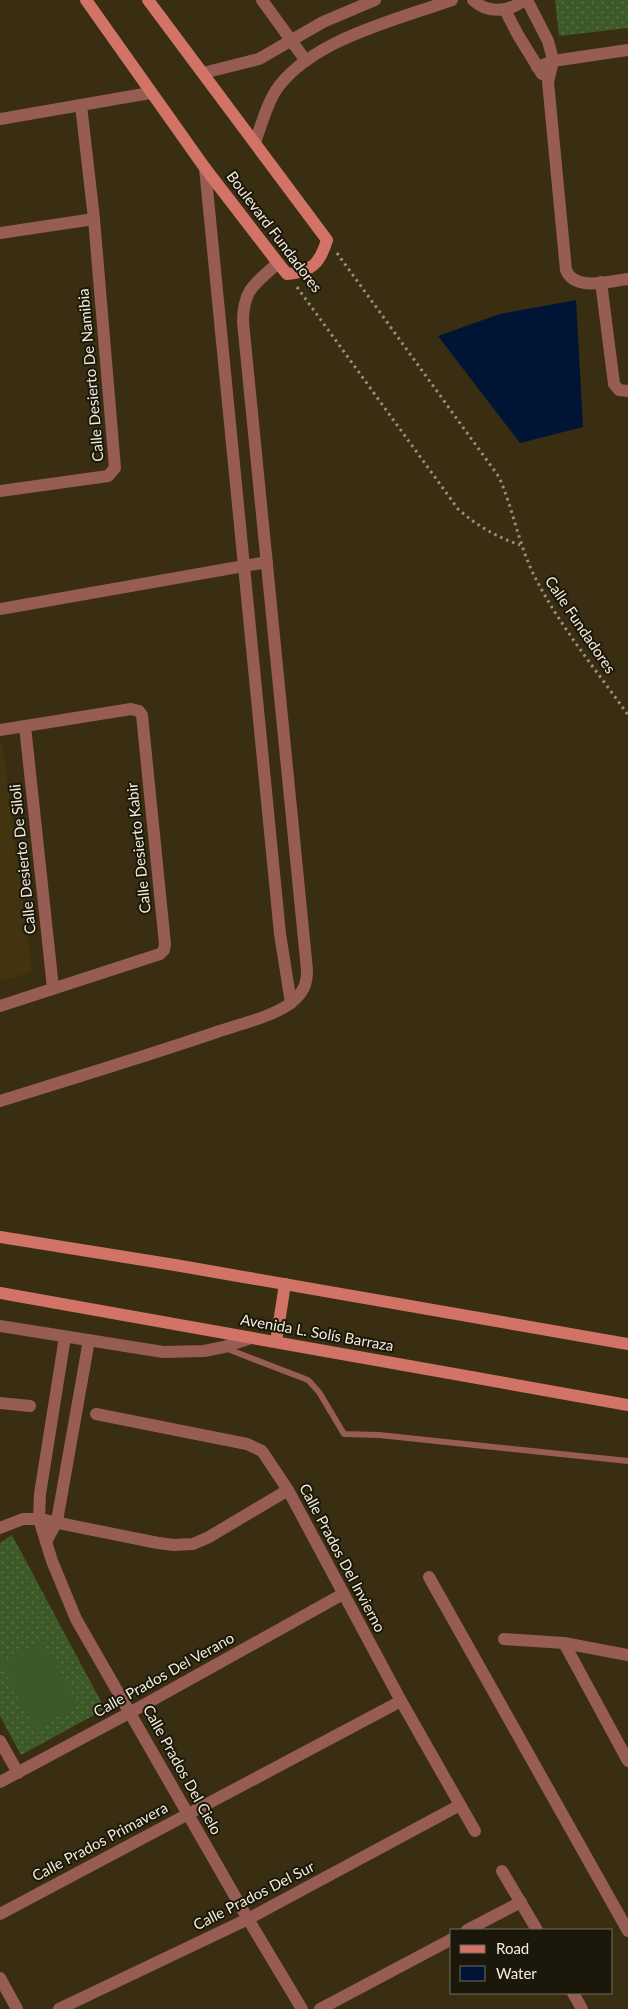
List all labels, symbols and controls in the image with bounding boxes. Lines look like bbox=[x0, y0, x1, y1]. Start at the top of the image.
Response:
street label: Boulevard Fundadores bbox=[223, 167, 326, 296]
street label: Calle Desierto De Namibia bbox=[73, 288, 107, 462]
street label: Calle Fundadores bbox=[542, 572, 620, 676]
street label: Calle Desierto Kabir bbox=[122, 781, 154, 914]
street label: Calle Desierto De Siloli bbox=[5, 783, 39, 935]
street label: Avenida L. Solís Barraza bbox=[239, 1310, 395, 1354]
street label: Calle Prados Del Invierno bbox=[296, 1480, 390, 1635]
street label: Calle Prados Del Verano bbox=[90, 1628, 237, 1720]
street label: Calle Prados Del Cielo bbox=[140, 1702, 226, 1837]
street label: Calle Prados Primavera bbox=[29, 1798, 170, 1885]
street label: Calle Prados Del Sur bbox=[190, 1857, 318, 1933]
legend bbox=[450, 1929, 613, 1994]
text: Road bbox=[496, 1939, 529, 1957]
text: Water bbox=[496, 1964, 537, 1982]

